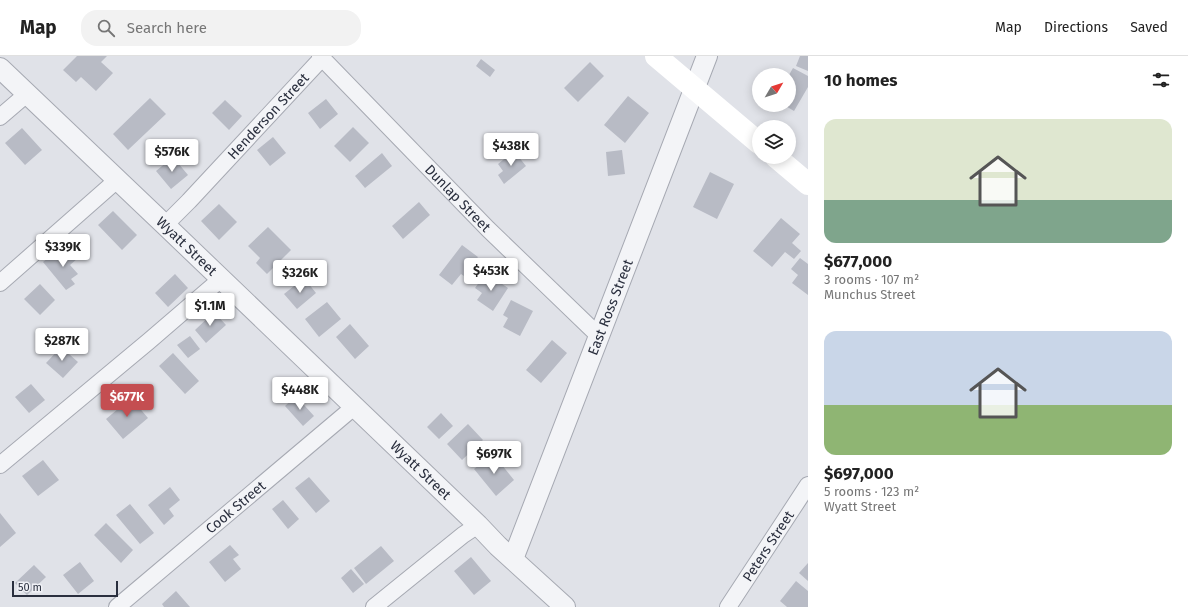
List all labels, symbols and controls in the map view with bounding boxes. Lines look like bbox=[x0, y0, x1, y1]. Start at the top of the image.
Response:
search box bbox=[81, 10, 361, 46]
text: Map bbox=[20, 16, 57, 39]
icon: search bbox=[95, 17, 117, 39]
text: Search here bbox=[127, 19, 207, 37]
text: Map bbox=[995, 19, 1022, 36]
text: Directions bbox=[1044, 19, 1108, 36]
text: Saved bbox=[1130, 19, 1168, 36]
north arrow bbox=[752, 68, 796, 112]
map controls bbox=[752, 68, 796, 164]
street label: Henderson Street bbox=[224, 69, 313, 163]
icon: filters bbox=[1150, 69, 1172, 91]
text: 10 homes bbox=[824, 70, 898, 91]
button: layers bbox=[752, 120, 796, 164]
pin: $438K bbox=[483, 133, 539, 167]
text: $438K bbox=[493, 138, 529, 153]
pin: $576K bbox=[144, 139, 200, 173]
text: $576K bbox=[154, 144, 190, 159]
icon: home bbox=[962, 145, 1034, 217]
street label: Dunlap Street bbox=[421, 161, 495, 236]
street label: Wyatt Street bbox=[153, 213, 221, 280]
pin: $339K bbox=[35, 234, 91, 268]
text: $339K bbox=[45, 239, 81, 254]
text: $677,000 bbox=[824, 251, 892, 272]
street label: East Ross Street bbox=[584, 256, 637, 357]
pin: $453K bbox=[463, 258, 519, 292]
pin: $326K bbox=[272, 260, 328, 294]
text: $453K bbox=[473, 263, 509, 278]
text: $326K bbox=[282, 265, 318, 280]
text: 3 rooms · 107 m² bbox=[824, 272, 919, 287]
text: Munchus Street bbox=[824, 287, 915, 302]
pin: $1.1M bbox=[182, 293, 238, 327]
text: $1.1M bbox=[195, 298, 225, 313]
pin: $287K bbox=[34, 328, 90, 362]
text: $287K bbox=[44, 333, 80, 348]
icon: home bbox=[962, 357, 1034, 429]
pin: $448K bbox=[272, 377, 328, 411]
text: $448K bbox=[281, 382, 319, 397]
pin: $677K bbox=[99, 384, 155, 418]
text: $677K bbox=[110, 389, 144, 404]
street label: Wyatt Street bbox=[387, 437, 455, 504]
pin: $697K bbox=[466, 441, 522, 475]
text: $697K bbox=[476, 446, 512, 461]
text: $697,000 bbox=[824, 463, 894, 484]
street label: Cook Street bbox=[202, 476, 269, 537]
text: 5 rooms · 123 m² bbox=[824, 484, 919, 499]
text: Wyatt Street bbox=[824, 499, 896, 514]
street label: Peters Street bbox=[739, 506, 798, 585]
scale bar bbox=[12, 579, 118, 598]
text: 50 m bbox=[18, 581, 42, 594]

